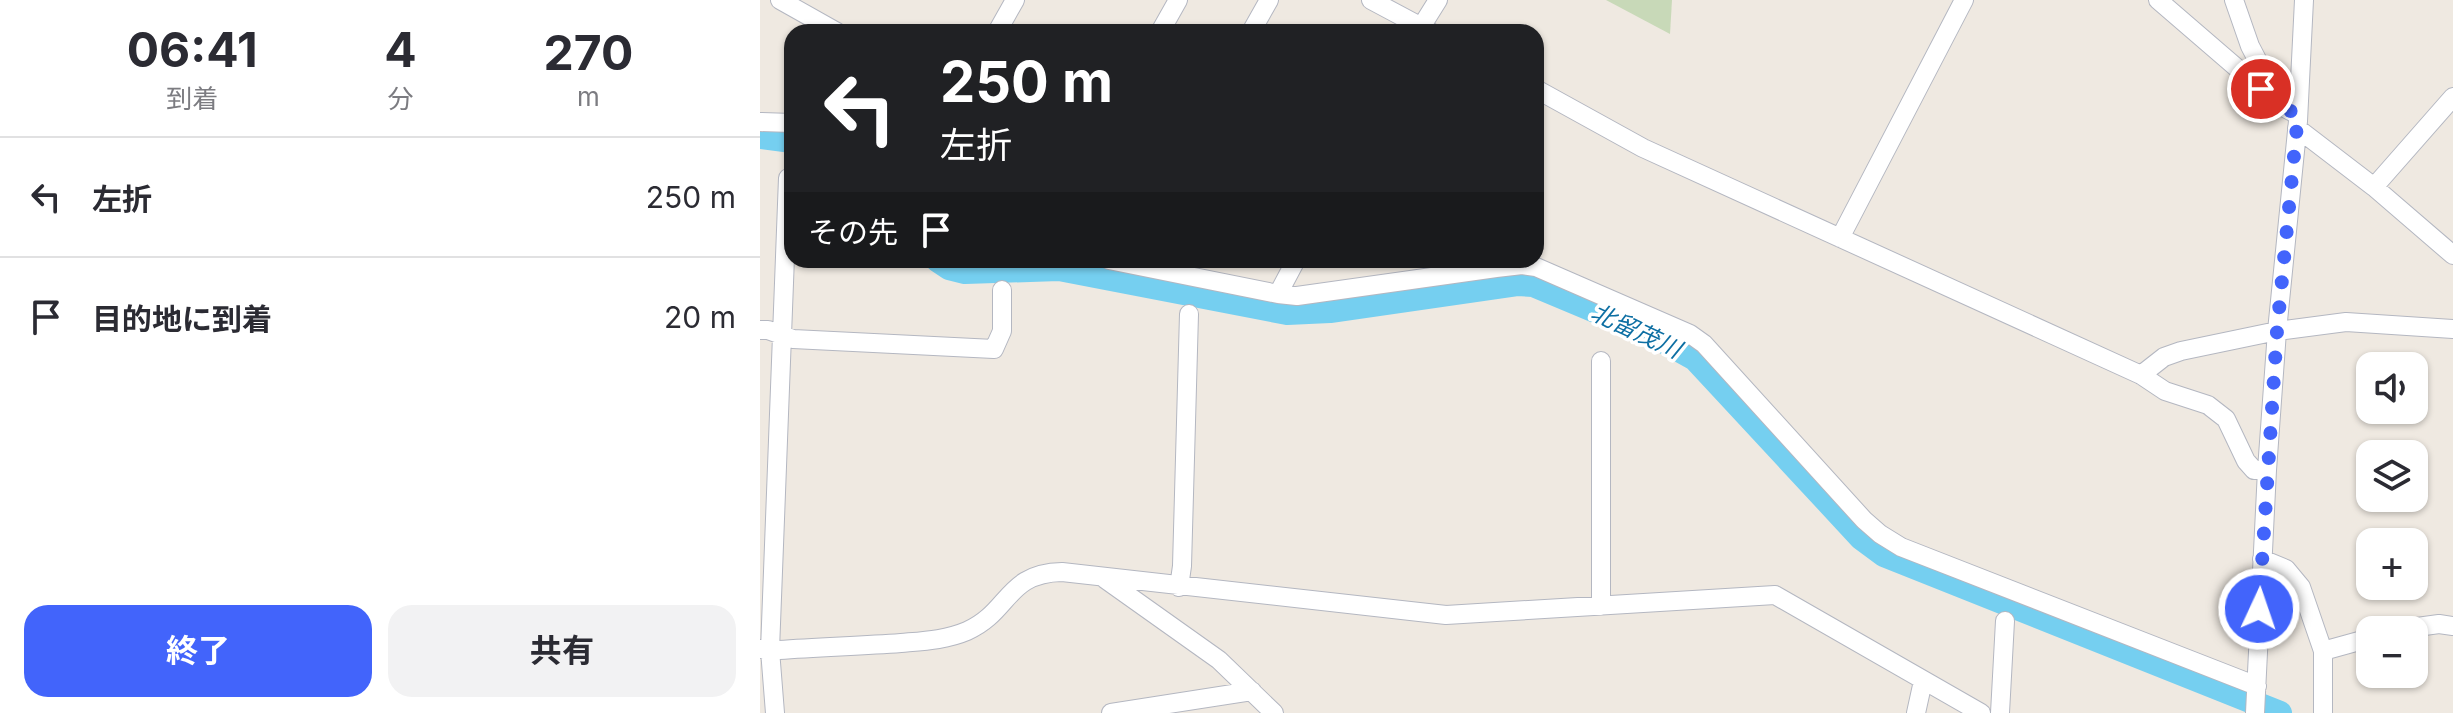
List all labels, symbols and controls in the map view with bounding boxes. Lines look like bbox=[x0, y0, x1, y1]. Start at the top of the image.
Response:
text: 06:41 bbox=[127, 20, 258, 79]
text: 4 bbox=[384, 20, 417, 79]
text: 270 bbox=[543, 23, 633, 82]
text: 250 m bbox=[940, 48, 1113, 116]
pin bbox=[2227, 55, 2295, 123]
icon: left bbox=[808, 56, 912, 160]
icon: arrive bbox=[2239, 67, 2283, 111]
text: m bbox=[577, 81, 600, 112]
text: 到着 bbox=[166, 83, 218, 114]
text: 分 bbox=[388, 83, 414, 114]
text: 左折 bbox=[940, 123, 1012, 167]
icon: left bbox=[24, 175, 68, 219]
text: 250 m bbox=[646, 179, 736, 215]
text: 左折 bbox=[92, 181, 152, 217]
icon: arrive bbox=[914, 208, 958, 252]
text: その先 bbox=[808, 214, 898, 250]
icon: arrive bbox=[24, 295, 68, 339]
water label: 北留茂川 bbox=[1587, 297, 1689, 365]
text: 20 m bbox=[664, 299, 736, 335]
text: 目的地に到着 bbox=[92, 301, 272, 337]
map controls bbox=[2356, 352, 2428, 688]
button: sound bbox=[2356, 352, 2428, 424]
button: layers bbox=[2356, 440, 2428, 512]
button: + bbox=[2356, 528, 2428, 600]
position arrow bbox=[2217, 567, 2301, 651]
button: 終了 bbox=[24, 605, 372, 697]
button: 共有 bbox=[388, 605, 736, 697]
button: − bbox=[2356, 616, 2428, 688]

